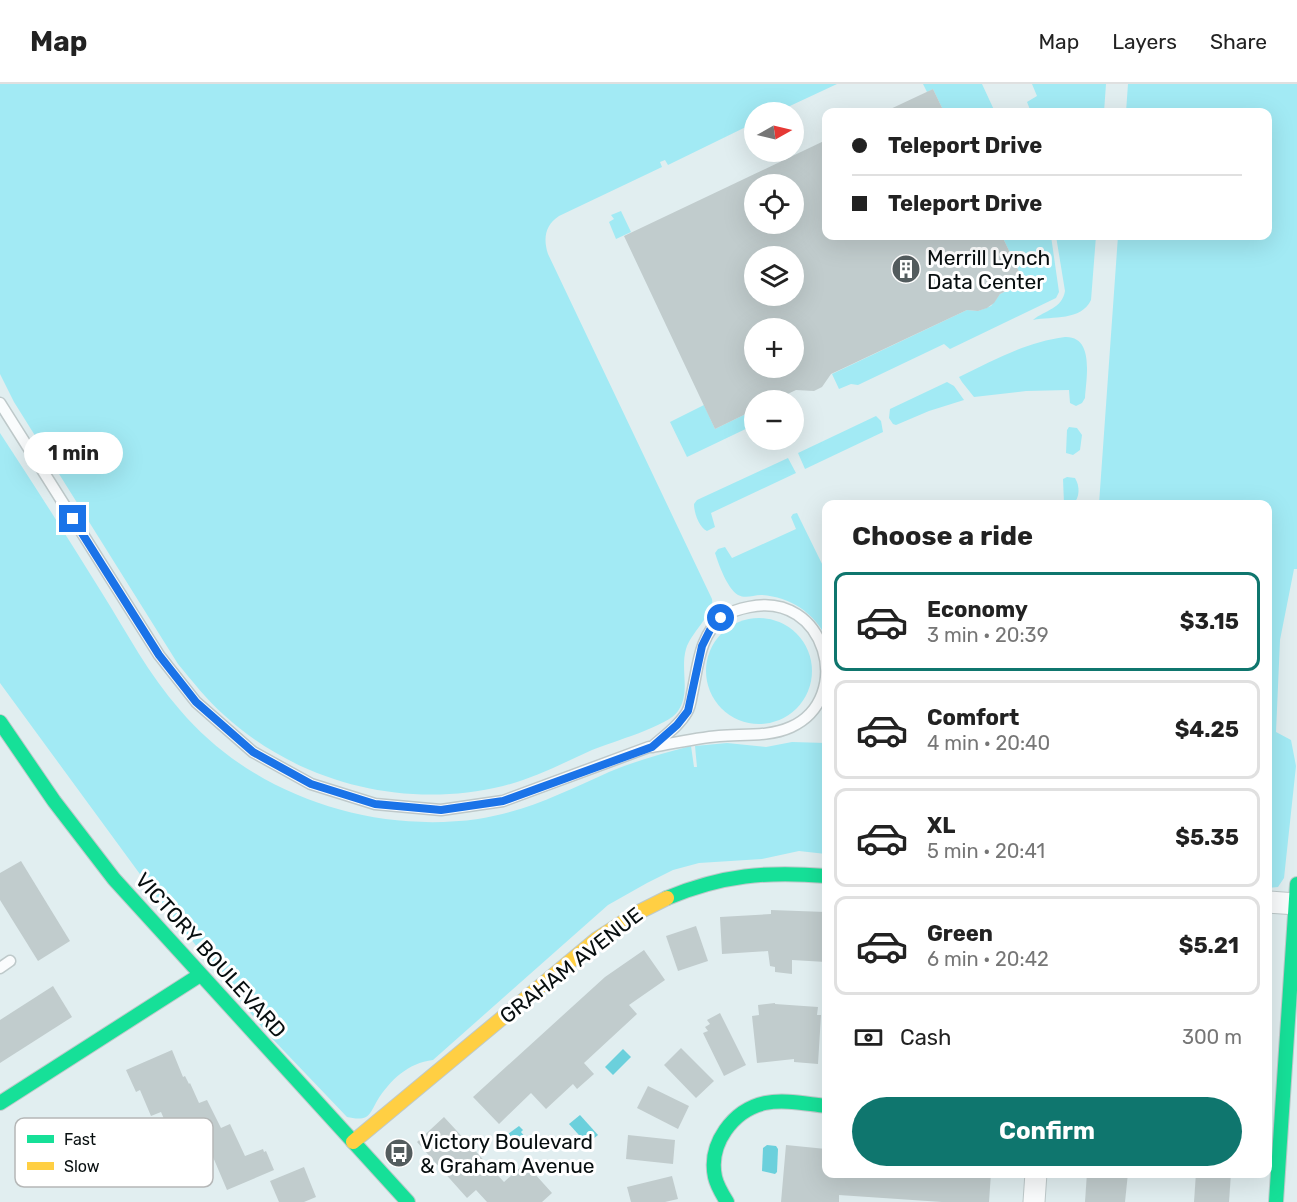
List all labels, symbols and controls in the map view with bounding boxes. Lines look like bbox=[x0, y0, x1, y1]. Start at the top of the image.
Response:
text: Map bbox=[30, 25, 87, 58]
text: Map bbox=[1038, 29, 1079, 54]
text: Layers bbox=[1112, 29, 1177, 54]
text: Share bbox=[1210, 29, 1267, 54]
north arrow bbox=[744, 102, 804, 162]
map controls bbox=[744, 102, 804, 450]
text: Teleport Drive bbox=[888, 132, 1042, 159]
button: locate bbox=[744, 174, 804, 234]
text: Teleport Drive bbox=[888, 190, 1042, 217]
place label: Merrill Lynch Data Center bbox=[927, 245, 1050, 294]
button: layers bbox=[744, 246, 804, 306]
building icon: Merrill Lynch Data Center bbox=[890, 253, 922, 285]
button: + bbox=[744, 318, 804, 378]
button: − bbox=[744, 390, 804, 450]
callout: 1 min bbox=[23, 432, 122, 474]
text: 1 min bbox=[48, 441, 99, 465]
route end bbox=[59, 505, 86, 532]
text: Choose a ride bbox=[852, 520, 1033, 552]
icon: car bbox=[855, 595, 909, 649]
text: Economy bbox=[927, 596, 1028, 623]
route start bbox=[707, 604, 734, 631]
text: $3.15 bbox=[1180, 608, 1239, 635]
text: 3 min · 20:39 bbox=[927, 623, 1049, 647]
icon: car bbox=[855, 703, 909, 757]
text: Comfort bbox=[927, 704, 1019, 731]
text: $4.25 bbox=[1175, 716, 1239, 743]
text: 4 min · 20:40 bbox=[927, 731, 1050, 755]
icon: car bbox=[855, 811, 909, 865]
text: XL bbox=[927, 812, 955, 839]
text: $5.35 bbox=[1175, 824, 1239, 851]
text: 5 min · 20:41 bbox=[927, 839, 1045, 863]
street label: VICTORY BOULEVARD bbox=[130, 867, 292, 1043]
street label: GRAHAM AVENUE bbox=[495, 902, 647, 1028]
icon: car bbox=[855, 919, 909, 973]
text: Green bbox=[927, 920, 993, 947]
text: $5.21 bbox=[1179, 932, 1239, 959]
text: 6 min · 20:42 bbox=[927, 947, 1049, 971]
icon: cash bbox=[852, 1021, 885, 1054]
text: Cash bbox=[900, 1024, 951, 1051]
text: 300 m bbox=[1182, 1025, 1242, 1049]
button: Confirm bbox=[852, 1097, 1242, 1166]
legend bbox=[15, 1118, 213, 1187]
place label: Victory Boulevard & Graham Avenue bbox=[420, 1129, 595, 1178]
text: Fast bbox=[64, 1130, 96, 1149]
bus stop icon: Victory Boulevard & Graham Avenue bbox=[383, 1137, 415, 1169]
text: Slow bbox=[64, 1157, 100, 1176]

